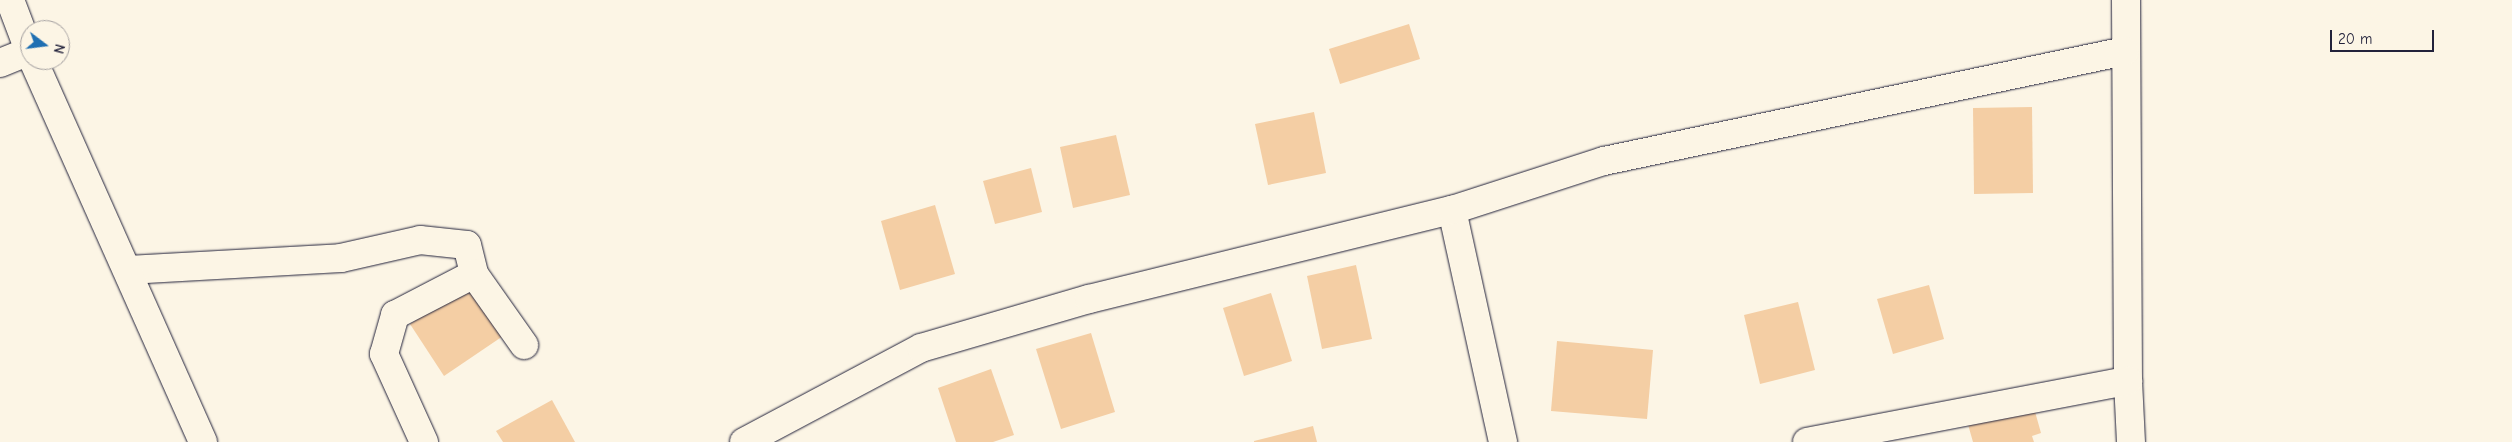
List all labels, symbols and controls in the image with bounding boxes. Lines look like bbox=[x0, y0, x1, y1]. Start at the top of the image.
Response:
north arrow bbox=[20, 20, 70, 70]
scale bar bbox=[2332, 20, 2436, 52]
text: 20 m bbox=[2338, 30, 2372, 48]
text: N bbox=[50, 42, 68, 55]

